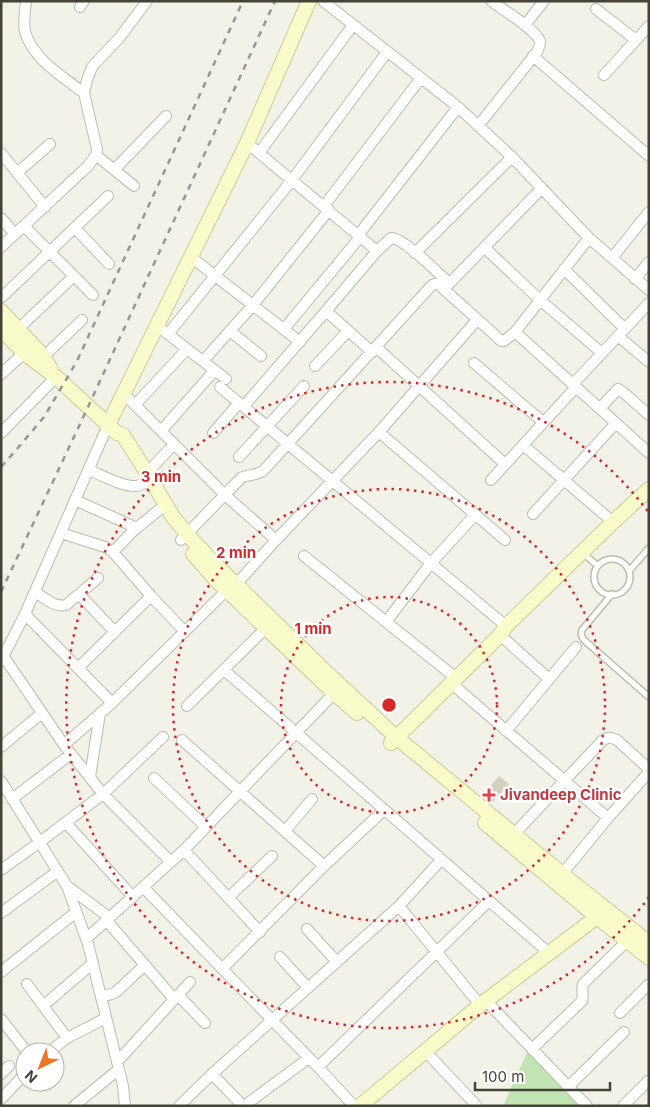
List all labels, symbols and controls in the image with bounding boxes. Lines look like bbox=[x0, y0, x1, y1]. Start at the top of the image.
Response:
text: 3 min bbox=[141, 467, 181, 486]
text: 2 min bbox=[216, 543, 256, 562]
text: 1 min bbox=[294, 619, 332, 638]
centre of rings bbox=[380, 696, 398, 714]
place label: Jivandeep Clinic bbox=[500, 785, 622, 804]
marker: Jivandeep Clinic bbox=[482, 788, 496, 802]
north arrow bbox=[15, 1042, 65, 1092]
scale bar bbox=[475, 1060, 610, 1092]
text: N bbox=[21, 1067, 40, 1087]
text: 100 m bbox=[482, 1067, 524, 1086]

